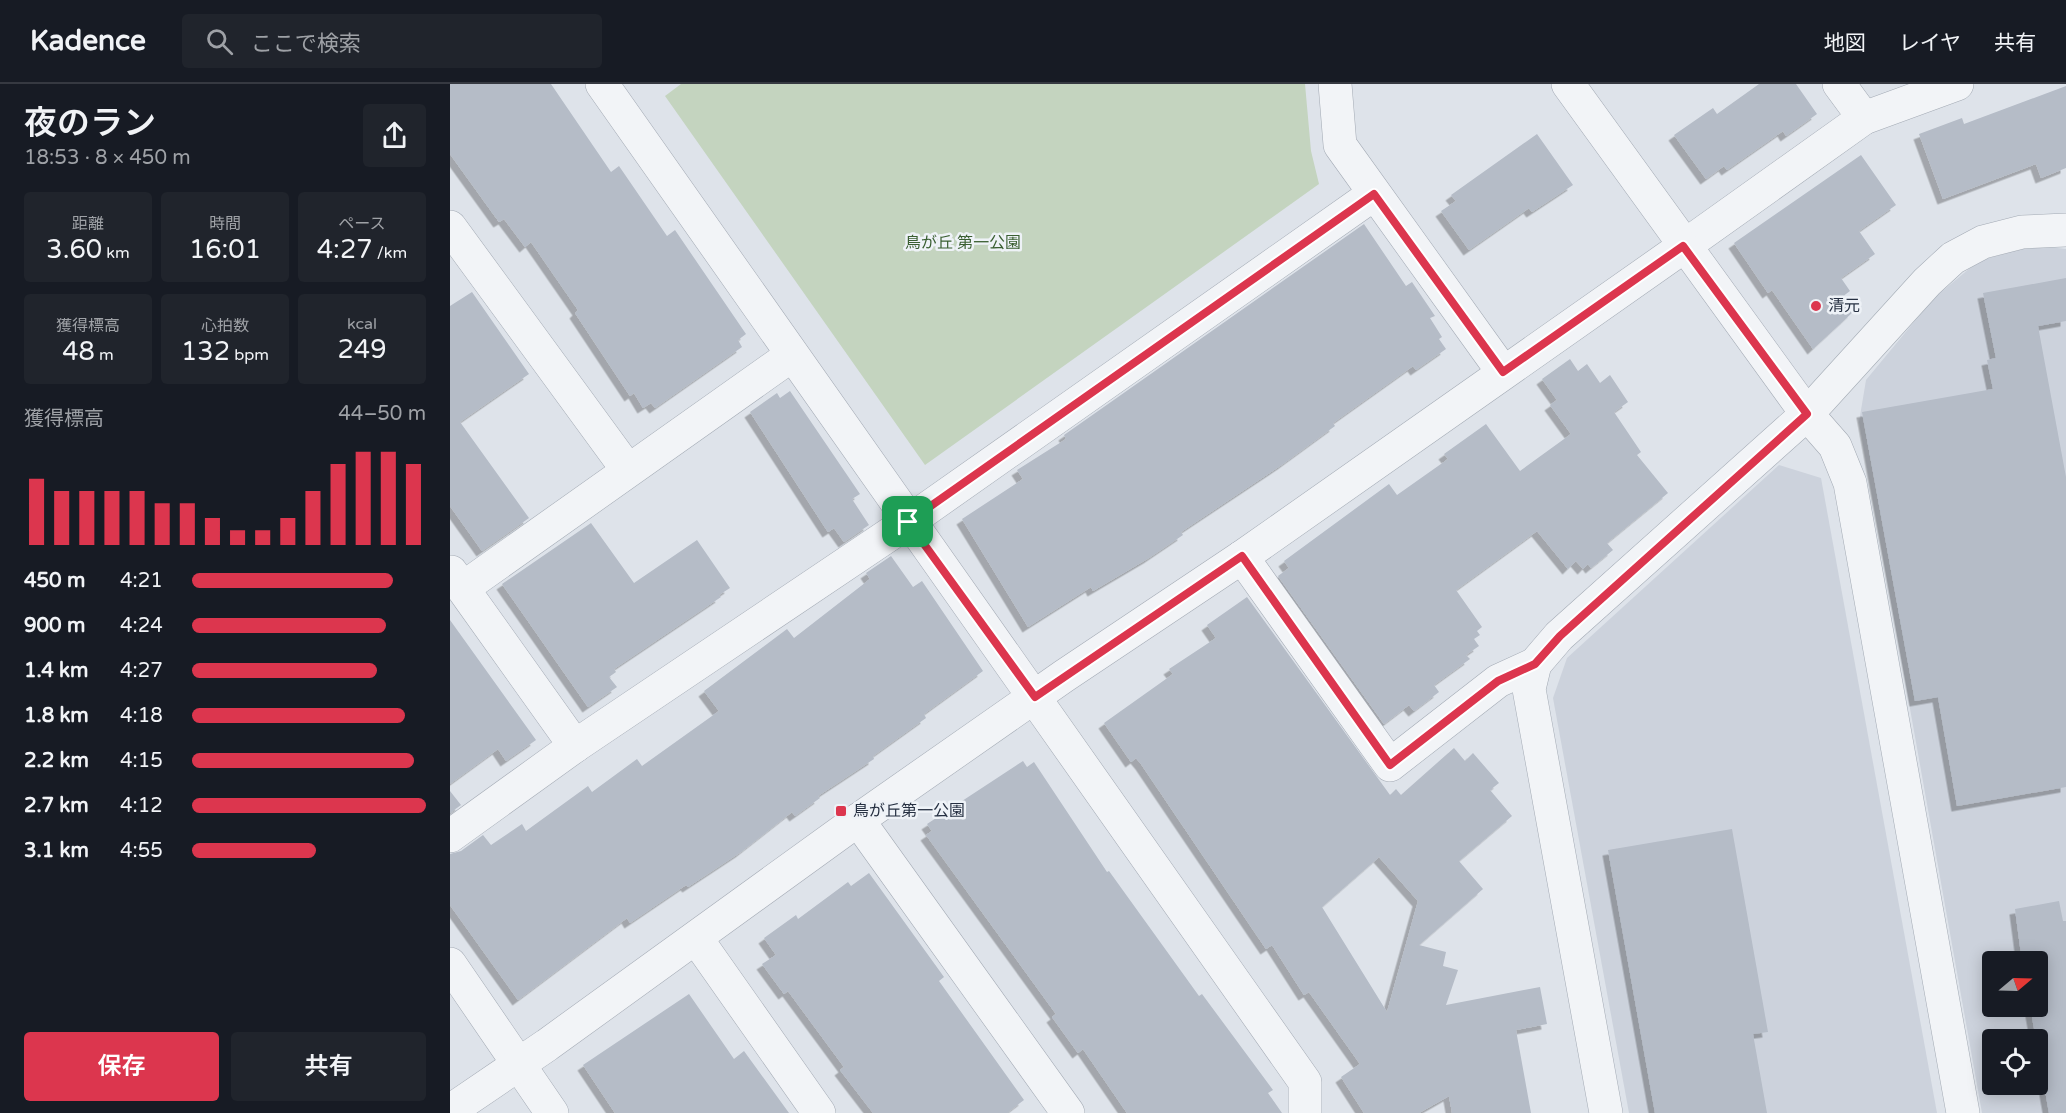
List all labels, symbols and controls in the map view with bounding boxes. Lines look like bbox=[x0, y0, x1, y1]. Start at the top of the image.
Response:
search box bbox=[182, 14, 602, 68]
text: Kadence bbox=[30, 24, 146, 58]
icon: search bbox=[203, 25, 236, 58]
text: ここで検索 bbox=[251, 31, 361, 57]
text: 地図 bbox=[1824, 31, 1866, 56]
text: レイヤ bbox=[1899, 31, 1961, 56]
text: 共有 bbox=[1994, 31, 2036, 56]
text: 夜のラン bbox=[24, 104, 156, 143]
button: share bbox=[363, 104, 426, 167]
text: 18:53 · 8 × 450 m bbox=[24, 146, 191, 170]
text: 距離 bbox=[72, 214, 104, 234]
text: 時間 bbox=[209, 214, 241, 234]
text: ペース bbox=[338, 214, 386, 234]
park label: 鳥が丘 第一公園 bbox=[905, 233, 1021, 253]
text: 3.60 bbox=[46, 234, 102, 265]
text: 16:01 bbox=[189, 234, 261, 265]
text: 4:27 bbox=[317, 234, 373, 265]
text: km bbox=[102, 243, 130, 263]
text: /km bbox=[373, 243, 407, 263]
place label: 清元 bbox=[1828, 296, 1860, 316]
marker: 清元 bbox=[1809, 299, 1823, 313]
text: kcal bbox=[347, 314, 377, 334]
text: 獲得標高 bbox=[56, 316, 120, 336]
text: 心拍数 bbox=[201, 316, 249, 336]
text: 249 bbox=[338, 334, 386, 365]
text: 48 bbox=[62, 336, 95, 367]
text: 132 bbox=[181, 336, 230, 367]
text: m bbox=[95, 345, 114, 365]
text: bpm bbox=[230, 345, 269, 365]
text: 44–50 m bbox=[338, 402, 426, 426]
text: 獲得標高 bbox=[24, 407, 104, 431]
pin bbox=[882, 496, 933, 547]
icon: arrive bbox=[891, 505, 924, 538]
text: 450 m bbox=[24, 569, 85, 593]
text: 4:21 bbox=[120, 569, 163, 593]
text: 900 m bbox=[24, 614, 85, 638]
text: 4:24 bbox=[120, 614, 163, 638]
text: 1.4 km bbox=[24, 659, 88, 683]
text: 4:27 bbox=[120, 659, 163, 683]
text: 1.8 km bbox=[24, 704, 89, 728]
text: 4:18 bbox=[120, 704, 163, 728]
text: 2.2 km bbox=[24, 749, 89, 773]
text: 4:15 bbox=[120, 749, 163, 773]
text: 2.7 km bbox=[24, 794, 89, 818]
text: 4:12 bbox=[120, 794, 163, 818]
place label: 鳥が丘第一公園 bbox=[853, 801, 965, 821]
marker: 鳥が丘第一公園 bbox=[834, 804, 848, 818]
text: 3.1 km bbox=[24, 839, 89, 863]
text: 4:55 bbox=[120, 839, 163, 863]
north arrow bbox=[1982, 951, 2048, 1017]
map controls bbox=[1982, 951, 2048, 1095]
button: locate bbox=[1982, 1029, 2048, 1095]
button: 保存 bbox=[24, 1032, 219, 1101]
button: 共有 bbox=[231, 1032, 426, 1101]

